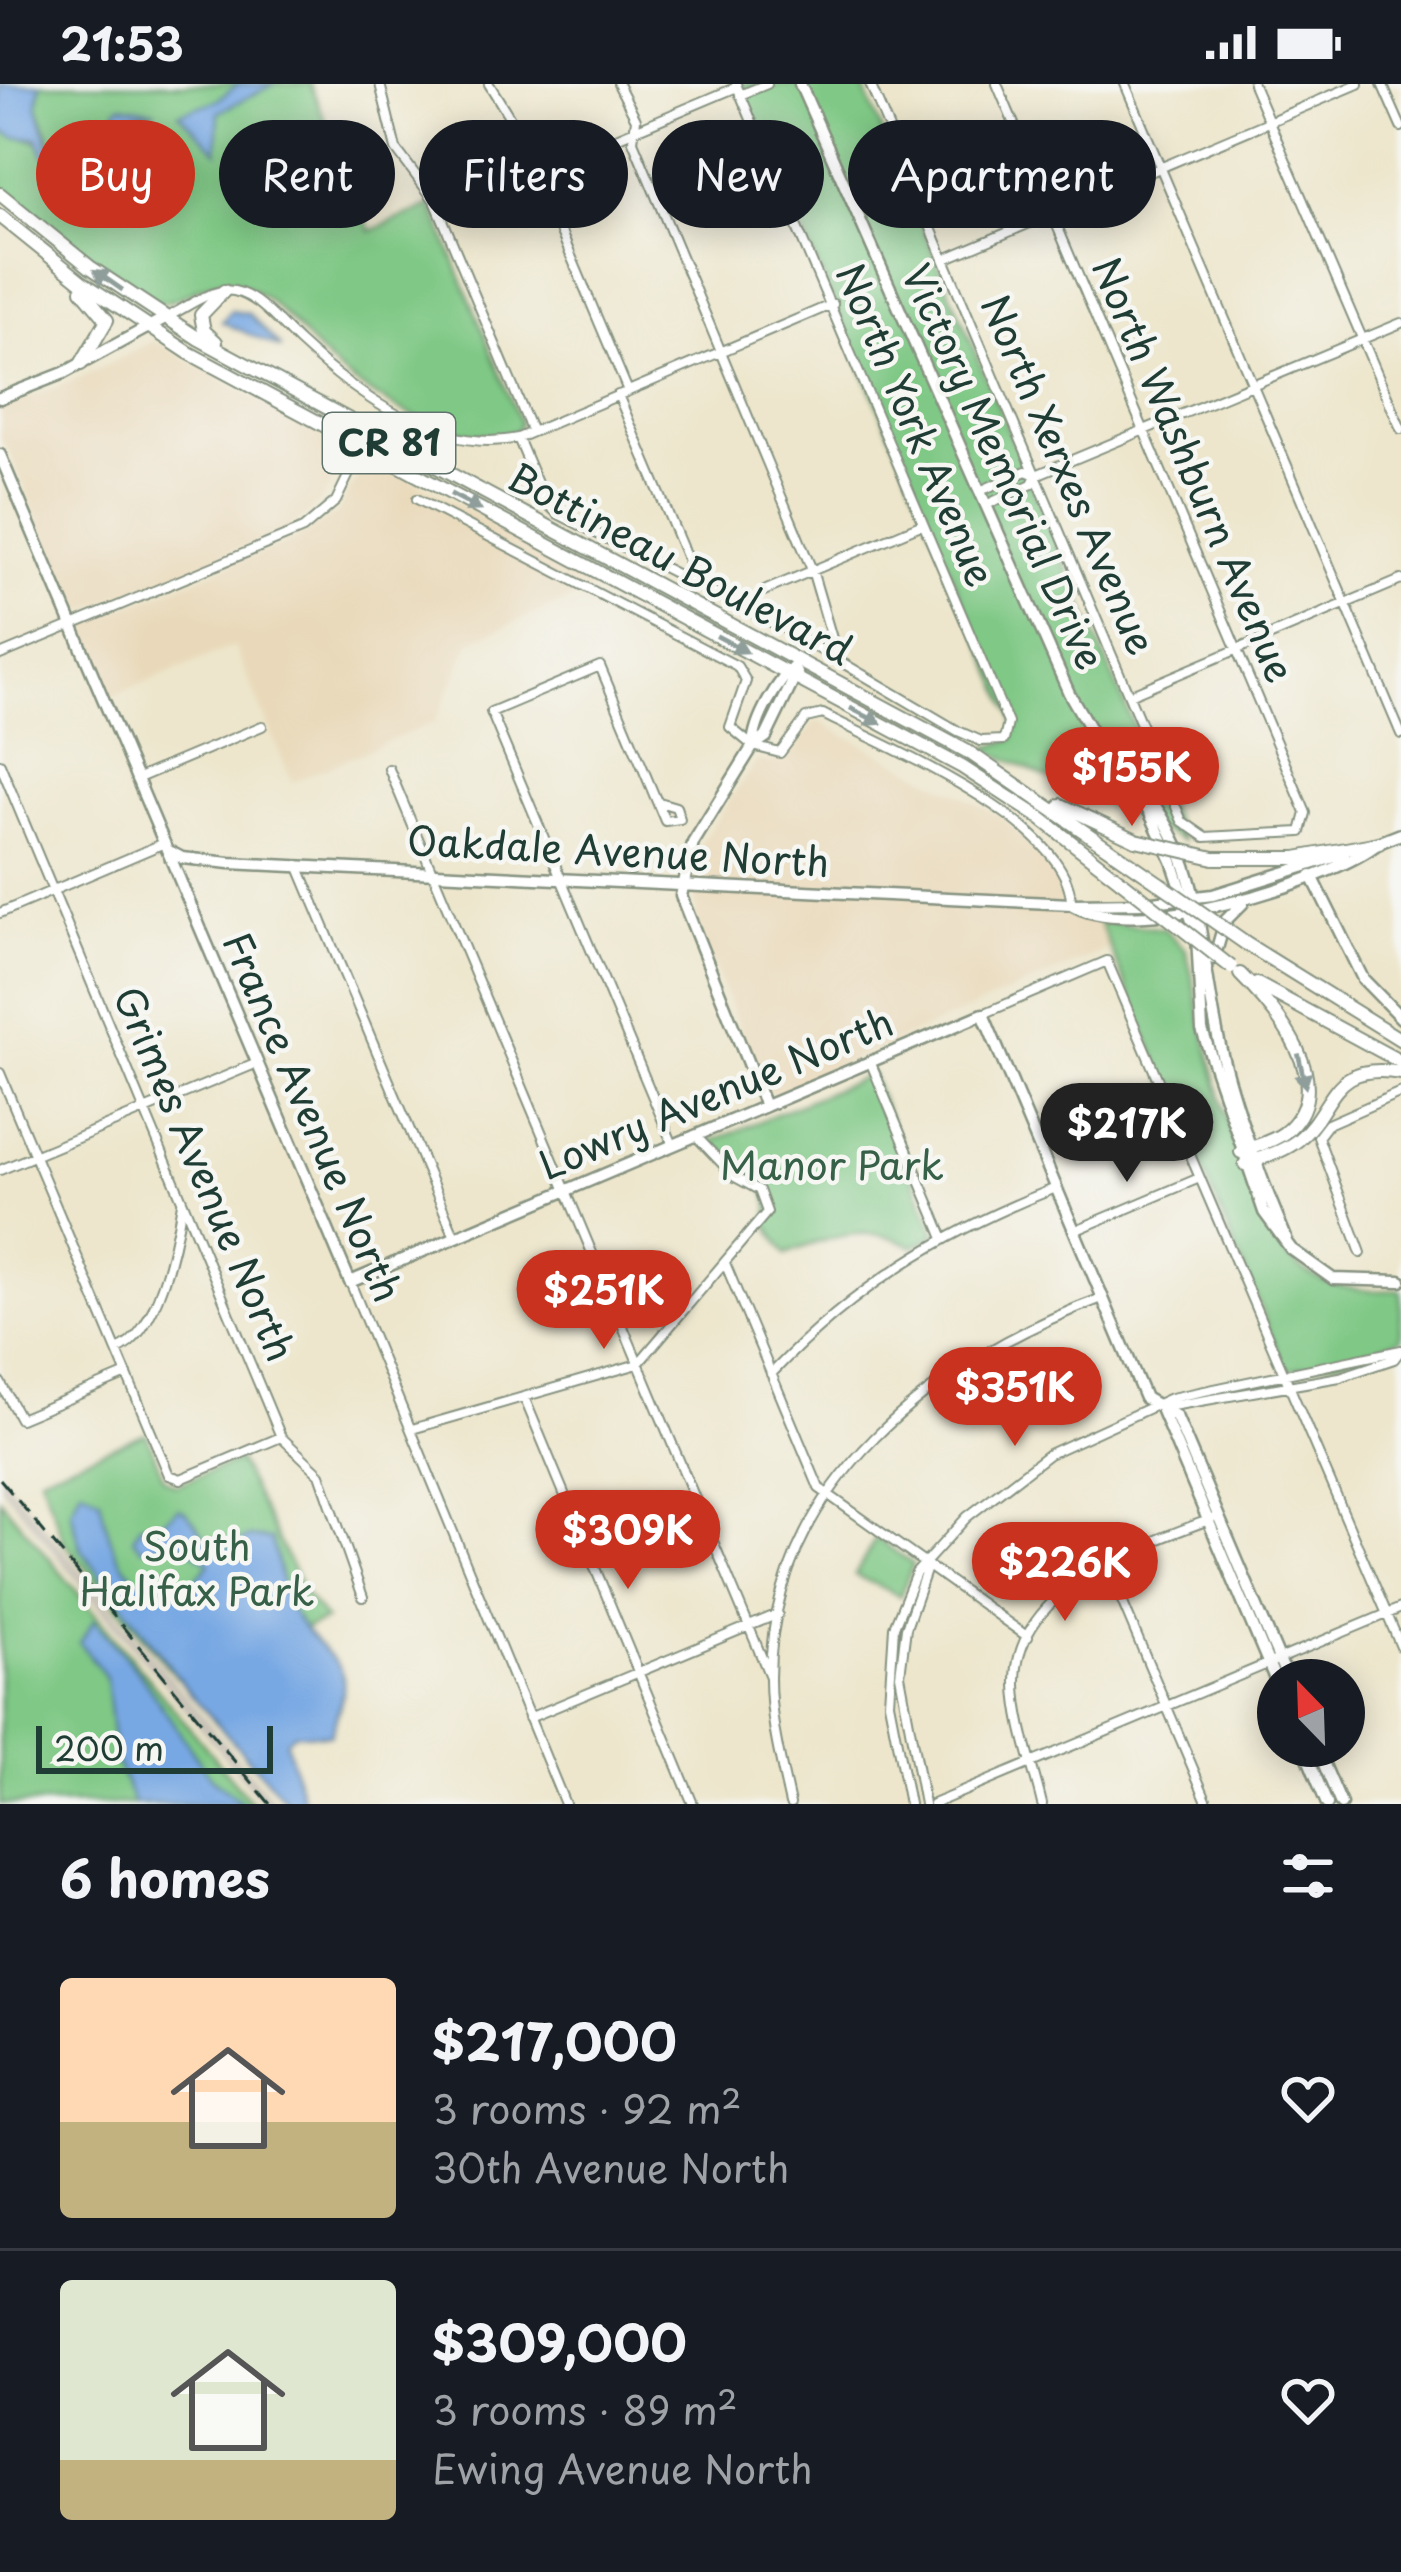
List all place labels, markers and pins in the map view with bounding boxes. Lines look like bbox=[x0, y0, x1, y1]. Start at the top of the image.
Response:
pin: $155K bbox=[1048, 727, 1216, 829]
pin: $217K bbox=[1043, 1083, 1211, 1185]
pin: $251K bbox=[520, 1250, 688, 1352]
pin: $351K bbox=[931, 1347, 1099, 1449]
pin: $309K bbox=[544, 1490, 712, 1592]
pin: $226K bbox=[981, 1522, 1149, 1624]

